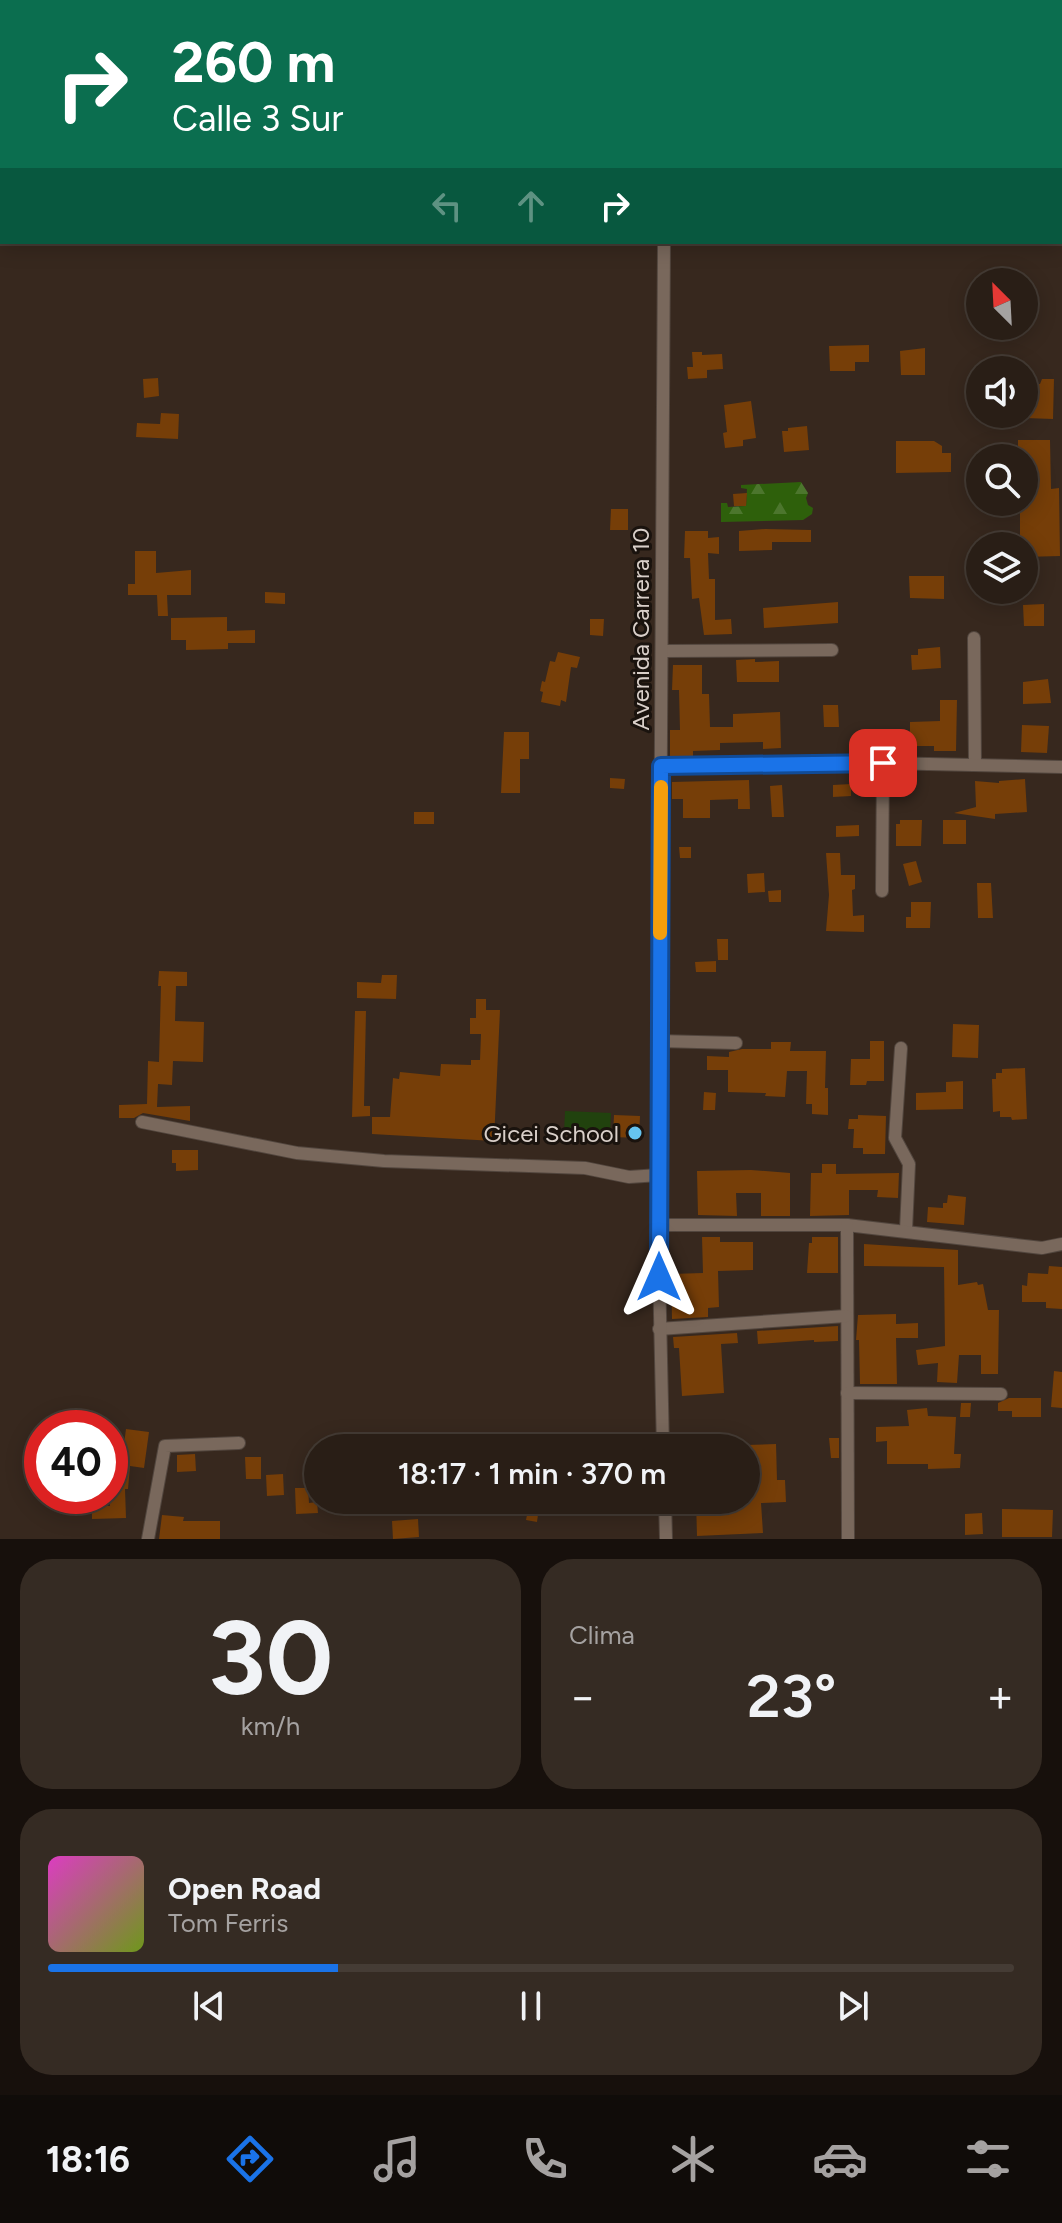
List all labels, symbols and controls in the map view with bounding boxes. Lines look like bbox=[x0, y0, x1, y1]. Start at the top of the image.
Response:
text: 260 m bbox=[172, 29, 335, 96]
icon: right bbox=[40, 32, 144, 136]
text: Calle 3 Sur bbox=[172, 97, 344, 140]
icon: left bbox=[425, 184, 469, 228]
icon: ahead bbox=[509, 184, 553, 228]
icon: right bbox=[593, 184, 637, 228]
north arrow bbox=[966, 268, 1038, 340]
map controls bbox=[966, 268, 1038, 604]
button: sound bbox=[966, 356, 1038, 428]
button: search bbox=[966, 444, 1038, 516]
street label: Avenida Carrera 10 bbox=[626, 528, 655, 730]
button: layers bbox=[966, 532, 1038, 604]
pin bbox=[849, 729, 917, 797]
icon: arrive bbox=[861, 741, 905, 785]
place label: Gicei School bbox=[483, 1119, 619, 1148]
marker: Gicei School bbox=[626, 1124, 644, 1142]
position arrow bbox=[617, 1235, 701, 1319]
speed limit sign: 40 bbox=[24, 1410, 128, 1514]
text: 18:17 · 1 min · 370 m bbox=[398, 1455, 666, 1492]
text: 30 bbox=[208, 1595, 333, 1720]
text: Clima bbox=[569, 1619, 635, 1651]
text: 23° bbox=[747, 1660, 836, 1732]
text: − bbox=[569, 1670, 596, 1723]
text: + bbox=[987, 1670, 1014, 1723]
text: km/h bbox=[241, 1710, 300, 1742]
text: Open Road bbox=[168, 1870, 321, 1907]
text: Tom Ferris bbox=[168, 1907, 288, 1939]
icon: previous bbox=[187, 1984, 231, 2028]
icon: pause bbox=[509, 1984, 553, 2028]
icon: next bbox=[831, 1984, 875, 2028]
icon: directions bbox=[222, 2131, 278, 2187]
icon: music bbox=[369, 2131, 425, 2187]
icon: phone bbox=[517, 2131, 573, 2187]
icon: climate bbox=[665, 2131, 721, 2187]
icon: car bbox=[812, 2131, 868, 2187]
icon: filters bbox=[960, 2131, 1016, 2187]
text: 18:16 bbox=[46, 2138, 130, 2181]

